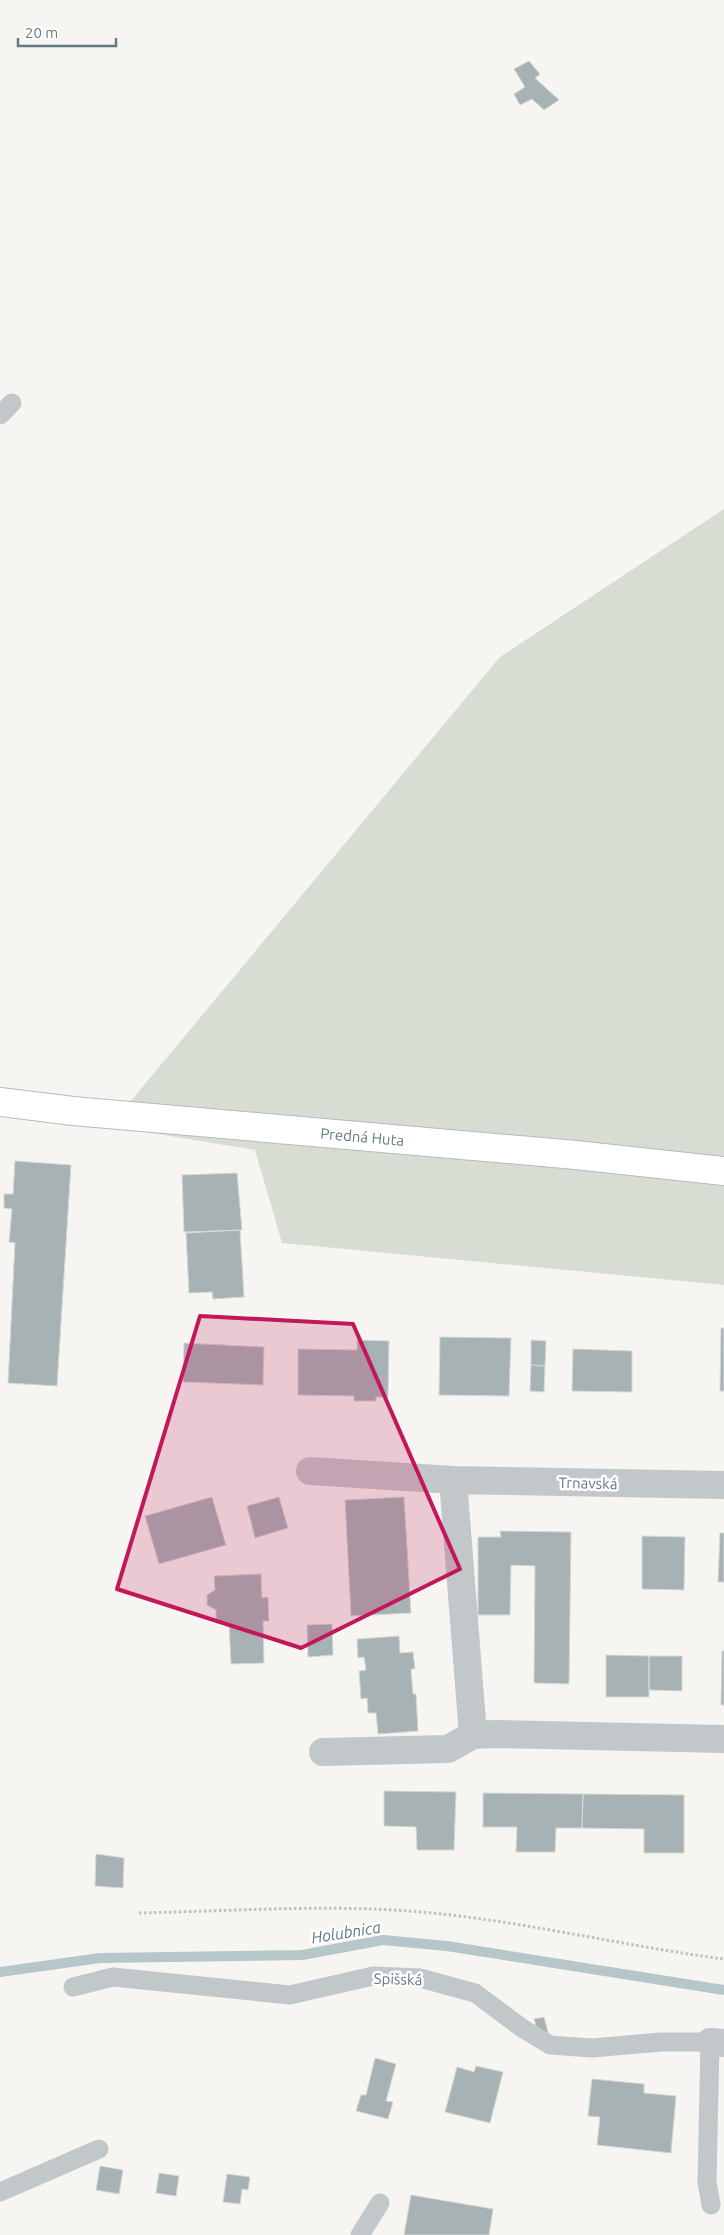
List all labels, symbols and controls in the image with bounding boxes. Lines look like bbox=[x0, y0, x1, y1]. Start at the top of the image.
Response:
scale bar bbox=[18, 15, 115, 47]
text: 20 m bbox=[25, 24, 58, 41]
street label: Predná Huta bbox=[320, 1124, 405, 1148]
street label: Trnavská bbox=[558, 1474, 618, 1492]
water label: Holubnica bbox=[310, 1918, 382, 1946]
street label: Spišská bbox=[373, 1970, 423, 1988]

